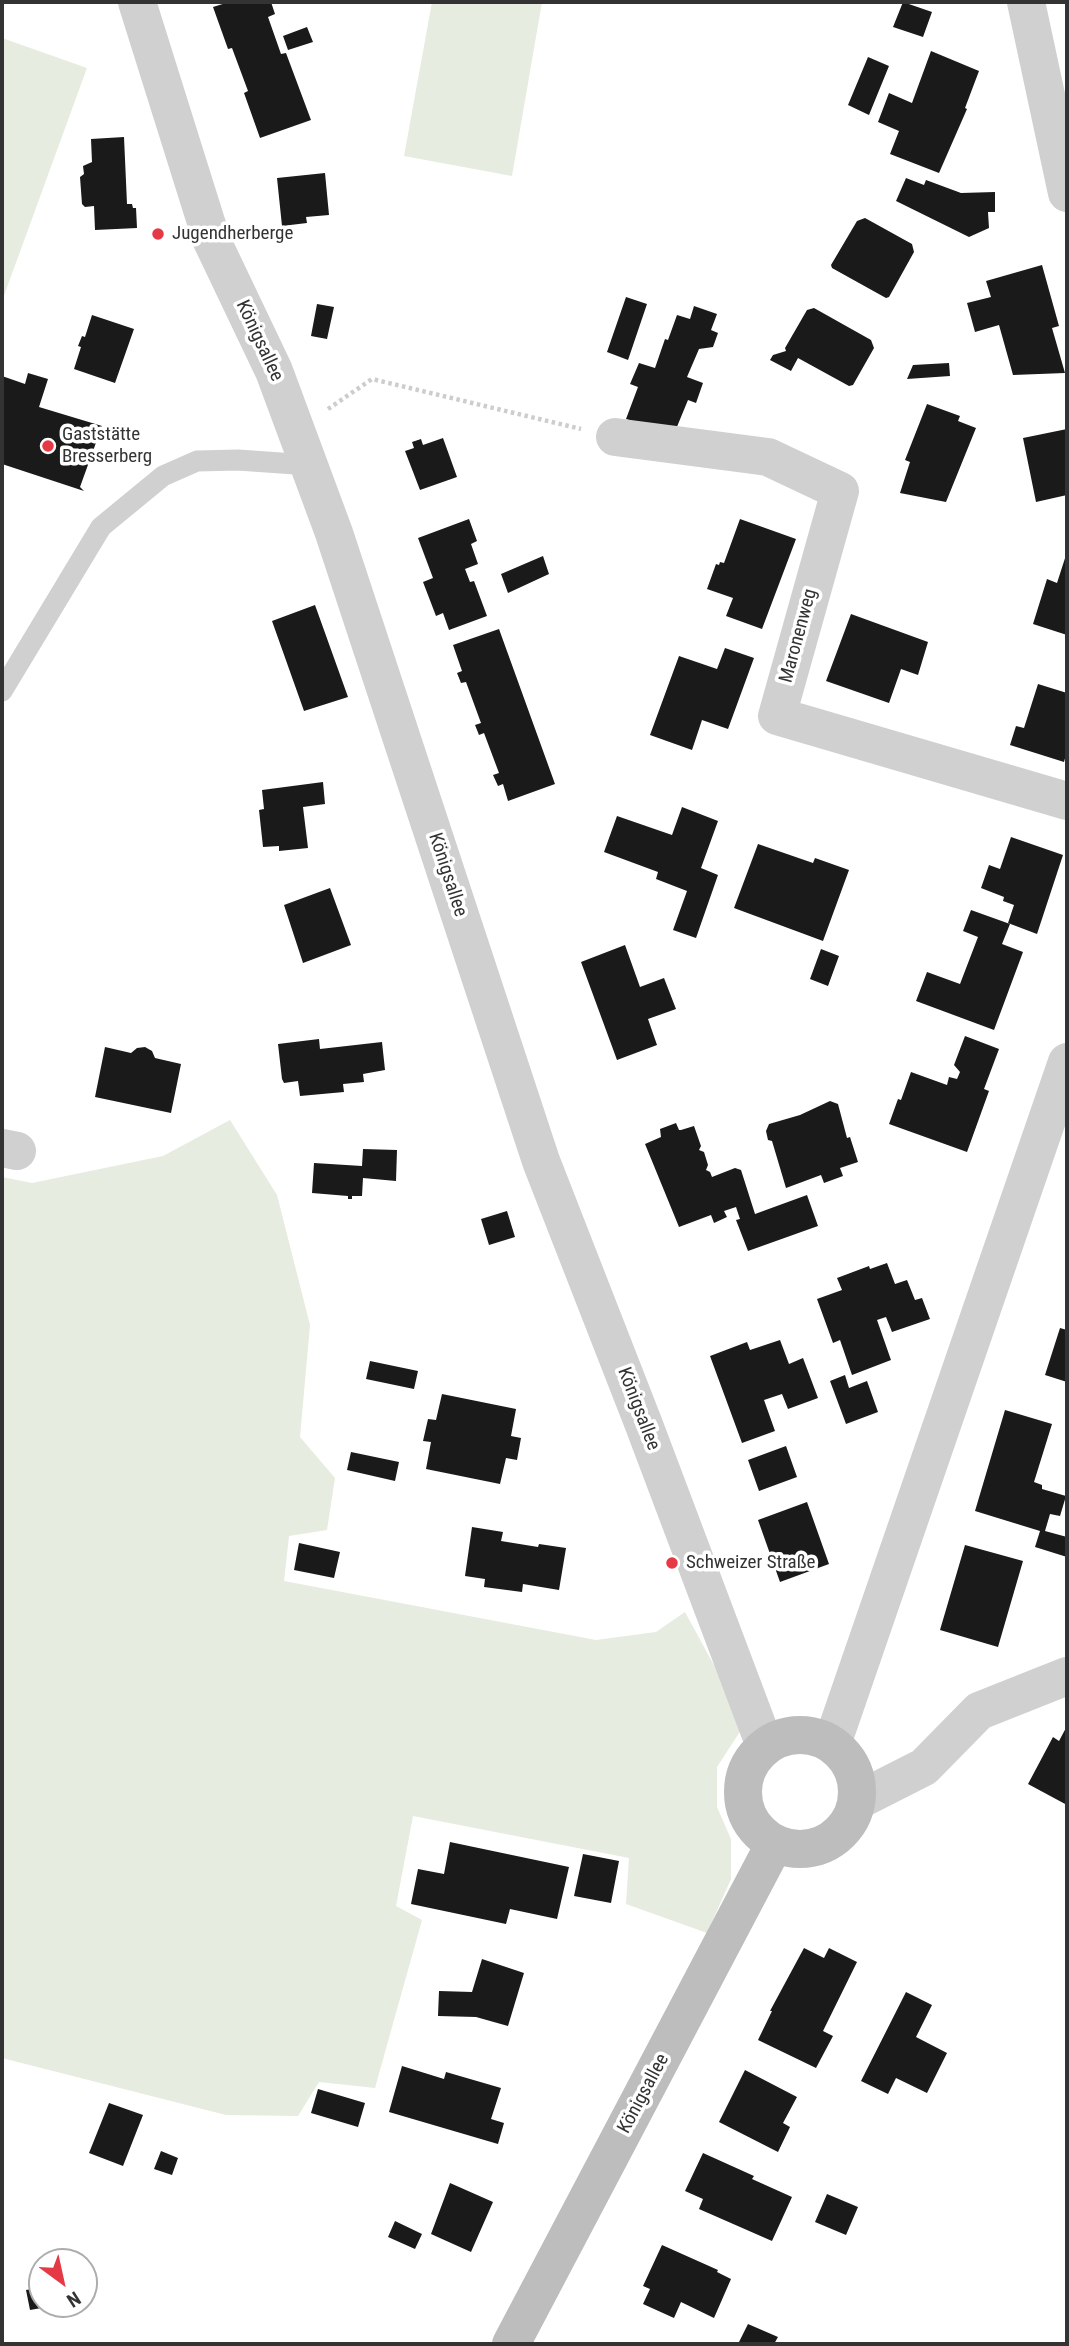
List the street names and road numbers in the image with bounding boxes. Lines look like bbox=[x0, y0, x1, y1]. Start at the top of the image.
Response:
street label: Königsallee bbox=[230, 297, 288, 385]
street label: Maronenweg bbox=[775, 586, 823, 686]
street label: Königsallee bbox=[423, 830, 471, 920]
street label: Königsallee bbox=[612, 1364, 664, 1454]
street label: Königsallee bbox=[614, 2050, 674, 2138]

